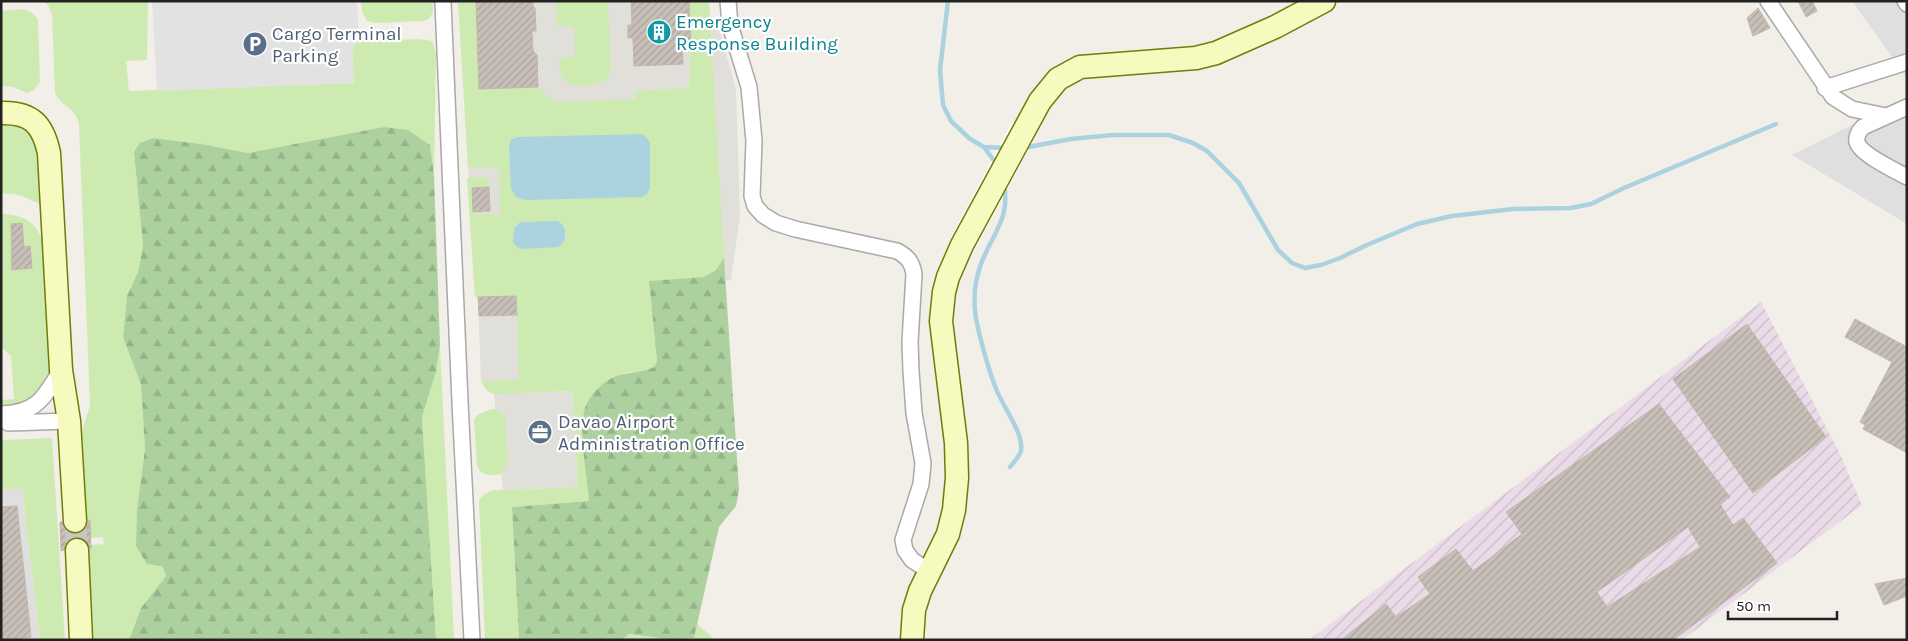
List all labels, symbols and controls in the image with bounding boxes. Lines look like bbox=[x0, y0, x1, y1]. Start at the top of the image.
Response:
place label: Emergency Response Building bbox=[676, 11, 838, 55]
building icon: Emergency Response Building bbox=[646, 19, 672, 45]
place label: Cargo Terminal Parking bbox=[272, 23, 402, 67]
parking icon: Cargo Terminal Parking bbox=[242, 31, 268, 57]
place label: Davao Airport Administration Office bbox=[558, 411, 745, 455]
office icon: Davao Airport Administration Office bbox=[527, 419, 553, 445]
scale bar bbox=[1728, 588, 1837, 620]
text: 50 m bbox=[1736, 597, 1771, 615]

